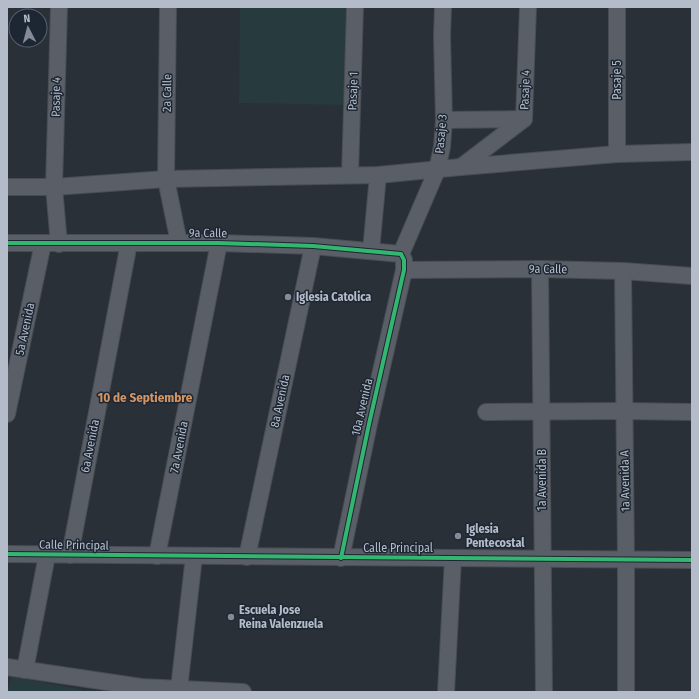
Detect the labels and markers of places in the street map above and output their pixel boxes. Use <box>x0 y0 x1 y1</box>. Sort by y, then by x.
place label: Iglesia Catolica <box>296 290 371 304</box>
marker: Iglesia Catolica <box>283 292 293 302</box>
place label: Iglesia Pentecostal <box>466 522 525 550</box>
marker: Iglesia Pentecostal <box>453 531 463 541</box>
place label: Escuela Jose Reina Valenzuela <box>239 603 323 631</box>
marker: Escuela Jose Reina Valenzuela <box>226 612 236 622</box>

